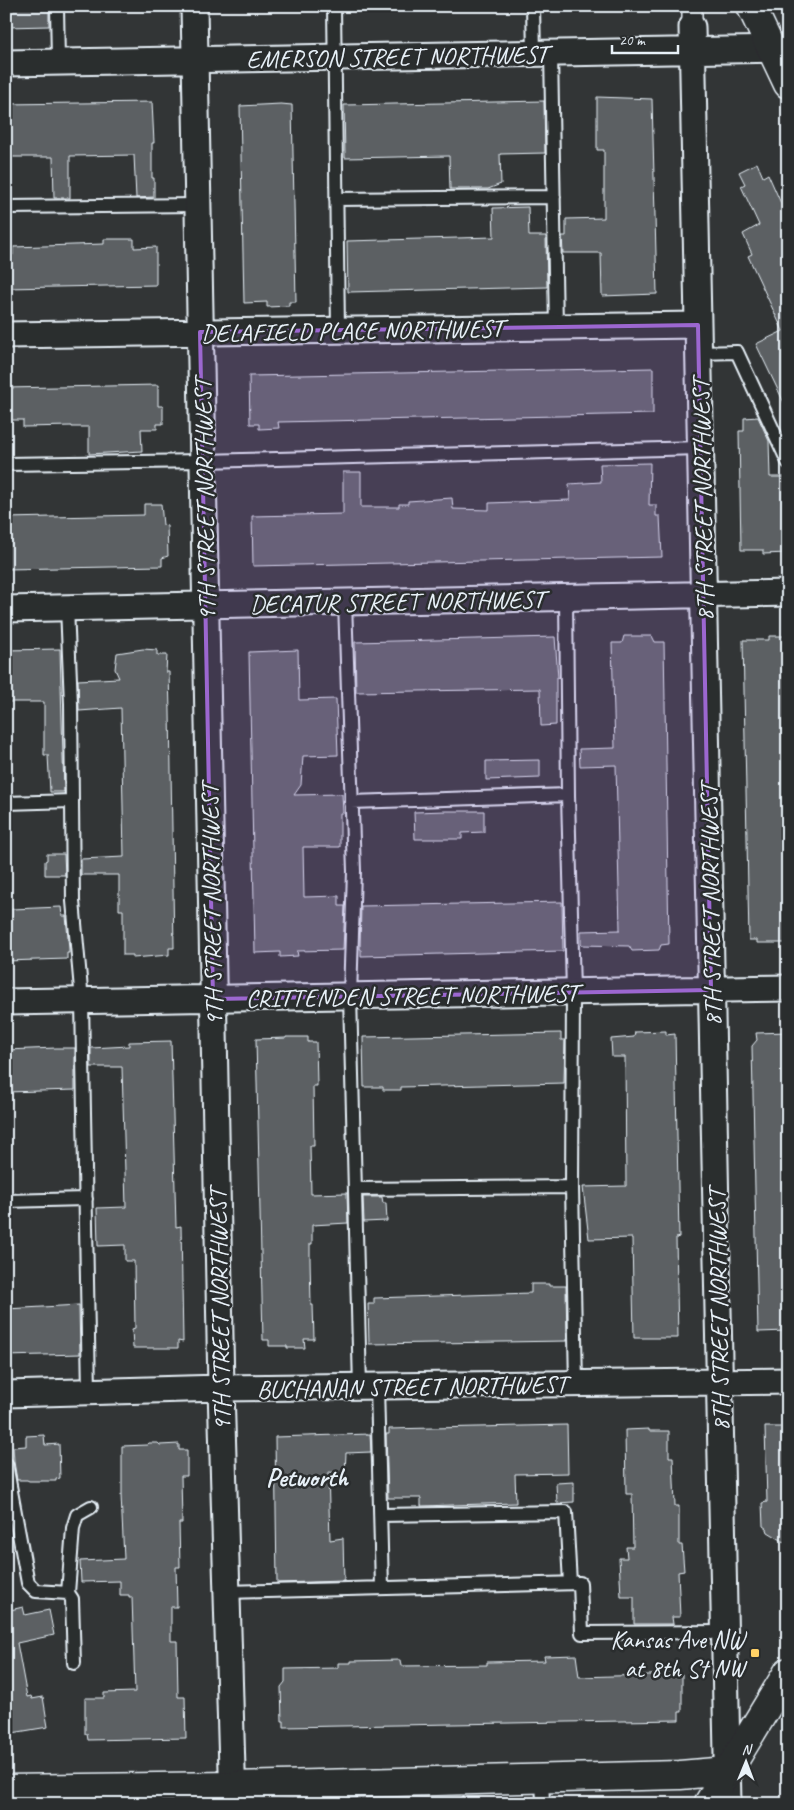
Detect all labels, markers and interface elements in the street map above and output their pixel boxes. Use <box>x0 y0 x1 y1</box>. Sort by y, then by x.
scale bar <box>612 22 678 54</box>
text: 20 m <box>619 31 646 50</box>
street label: EMERSON STREET NORTHWEST <box>246 38 554 76</box>
street label: DELAFIELD PLACE NORTHWEST <box>201 312 510 350</box>
street label: 9TH STREET NORTHWEST <box>187 373 223 622</box>
street label: 8TH STREET NORTHWEST <box>685 373 721 622</box>
street label: DECATUR STREET NORTHWEST <box>249 583 551 621</box>
street label: 9TH STREET NORTHWEST <box>194 778 230 1027</box>
street label: 8TH STREET NORTHWEST <box>693 778 729 1027</box>
street label: CRITTENDEN STREET NORTHWEST <box>246 977 585 1015</box>
street label: 9TH STREET NORTHWEST <box>202 1183 238 1432</box>
street label: 8TH STREET NORTHWEST <box>701 1183 737 1432</box>
street label: BUCHANAN STREET NORTHWEST <box>257 1368 573 1406</box>
district label: Petworth <box>266 1461 349 1494</box>
place label: Kansas Ave NW at 8th St NW <box>610 1624 748 1685</box>
marker: Kansas Ave NW at 8th St NW <box>749 1647 761 1659</box>
north arrow <box>722 1738 772 1788</box>
text: N <box>742 1741 753 1758</box>

